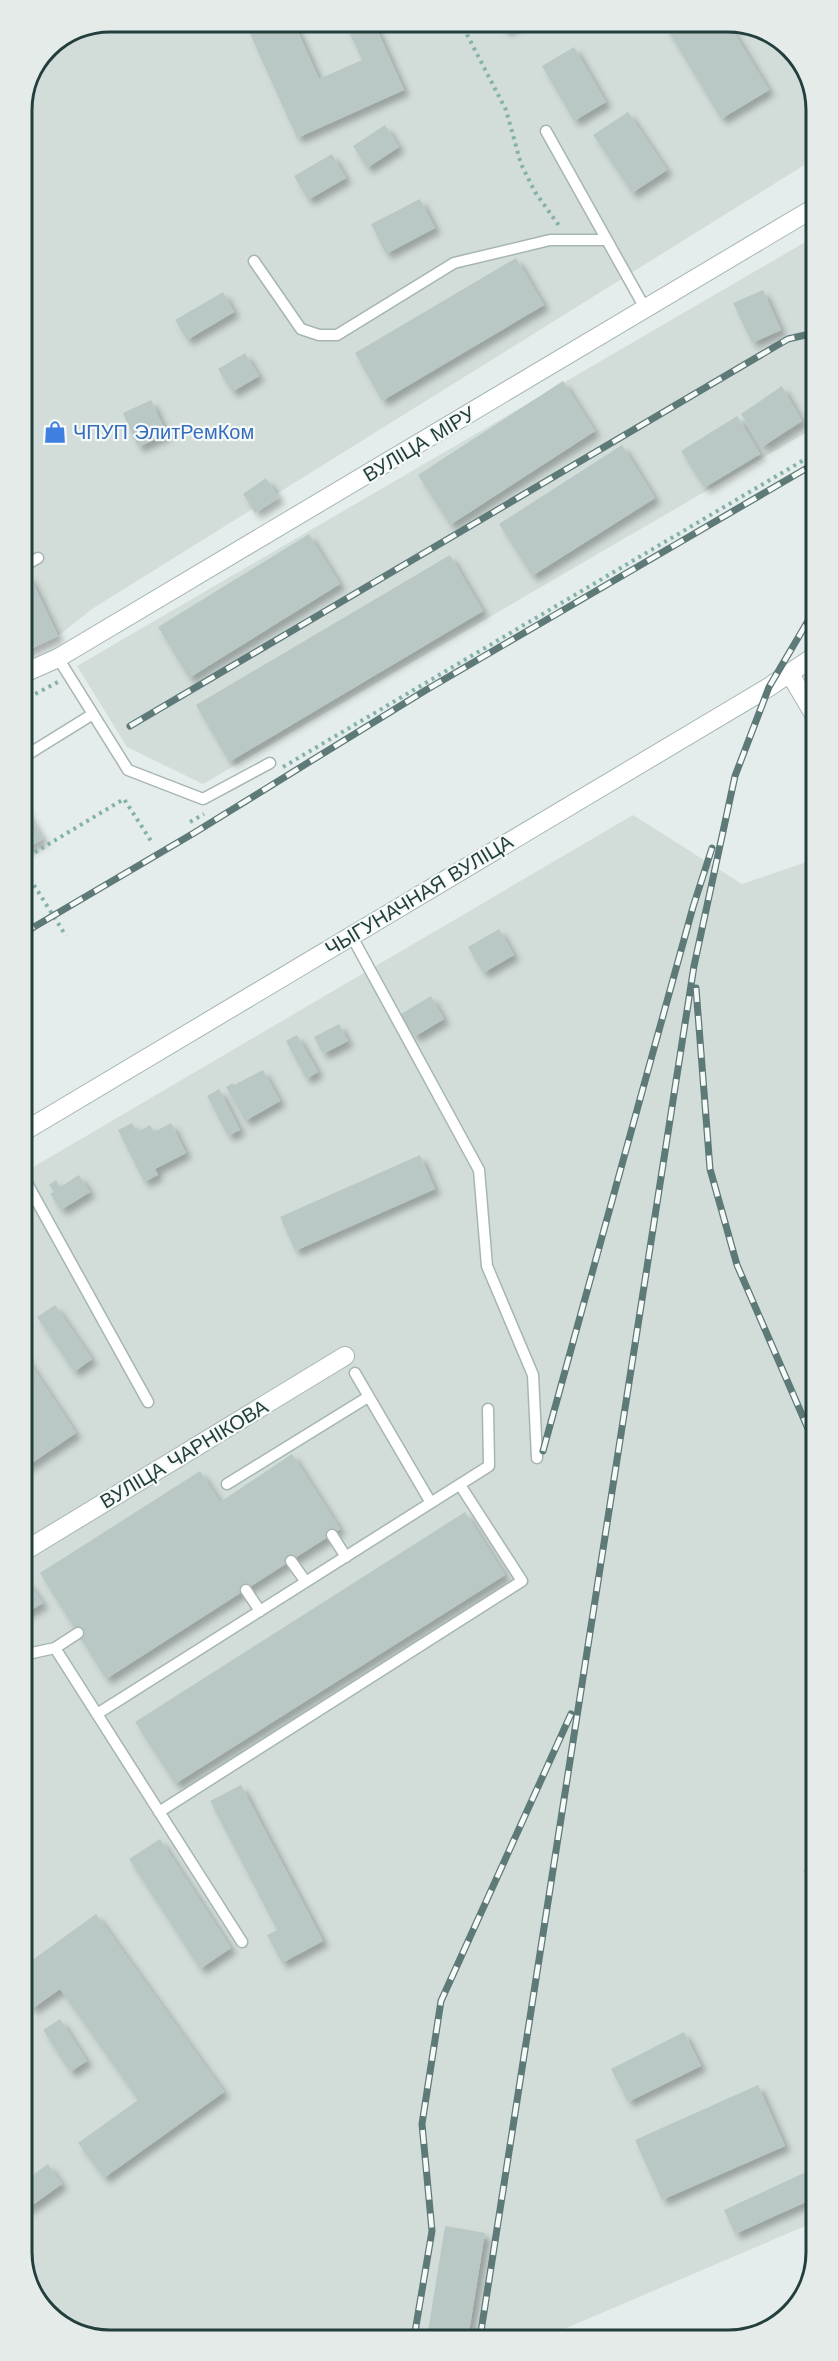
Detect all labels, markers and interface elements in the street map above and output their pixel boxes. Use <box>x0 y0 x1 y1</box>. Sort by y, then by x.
street label: ВУЛІЦА МІРУ <box>359 401 480 487</box>
shop icon: ЧПУП ЭлитРемКом <box>42 419 68 445</box>
place label: ЧПУП ЭлитРемКом <box>73 420 254 444</box>
street label: ЧЫГУНАЧНАЯ ВУЛІЦА <box>321 829 518 961</box>
street label: ВУЛІЦА ЧАРНІКОВА <box>96 1394 273 1514</box>

